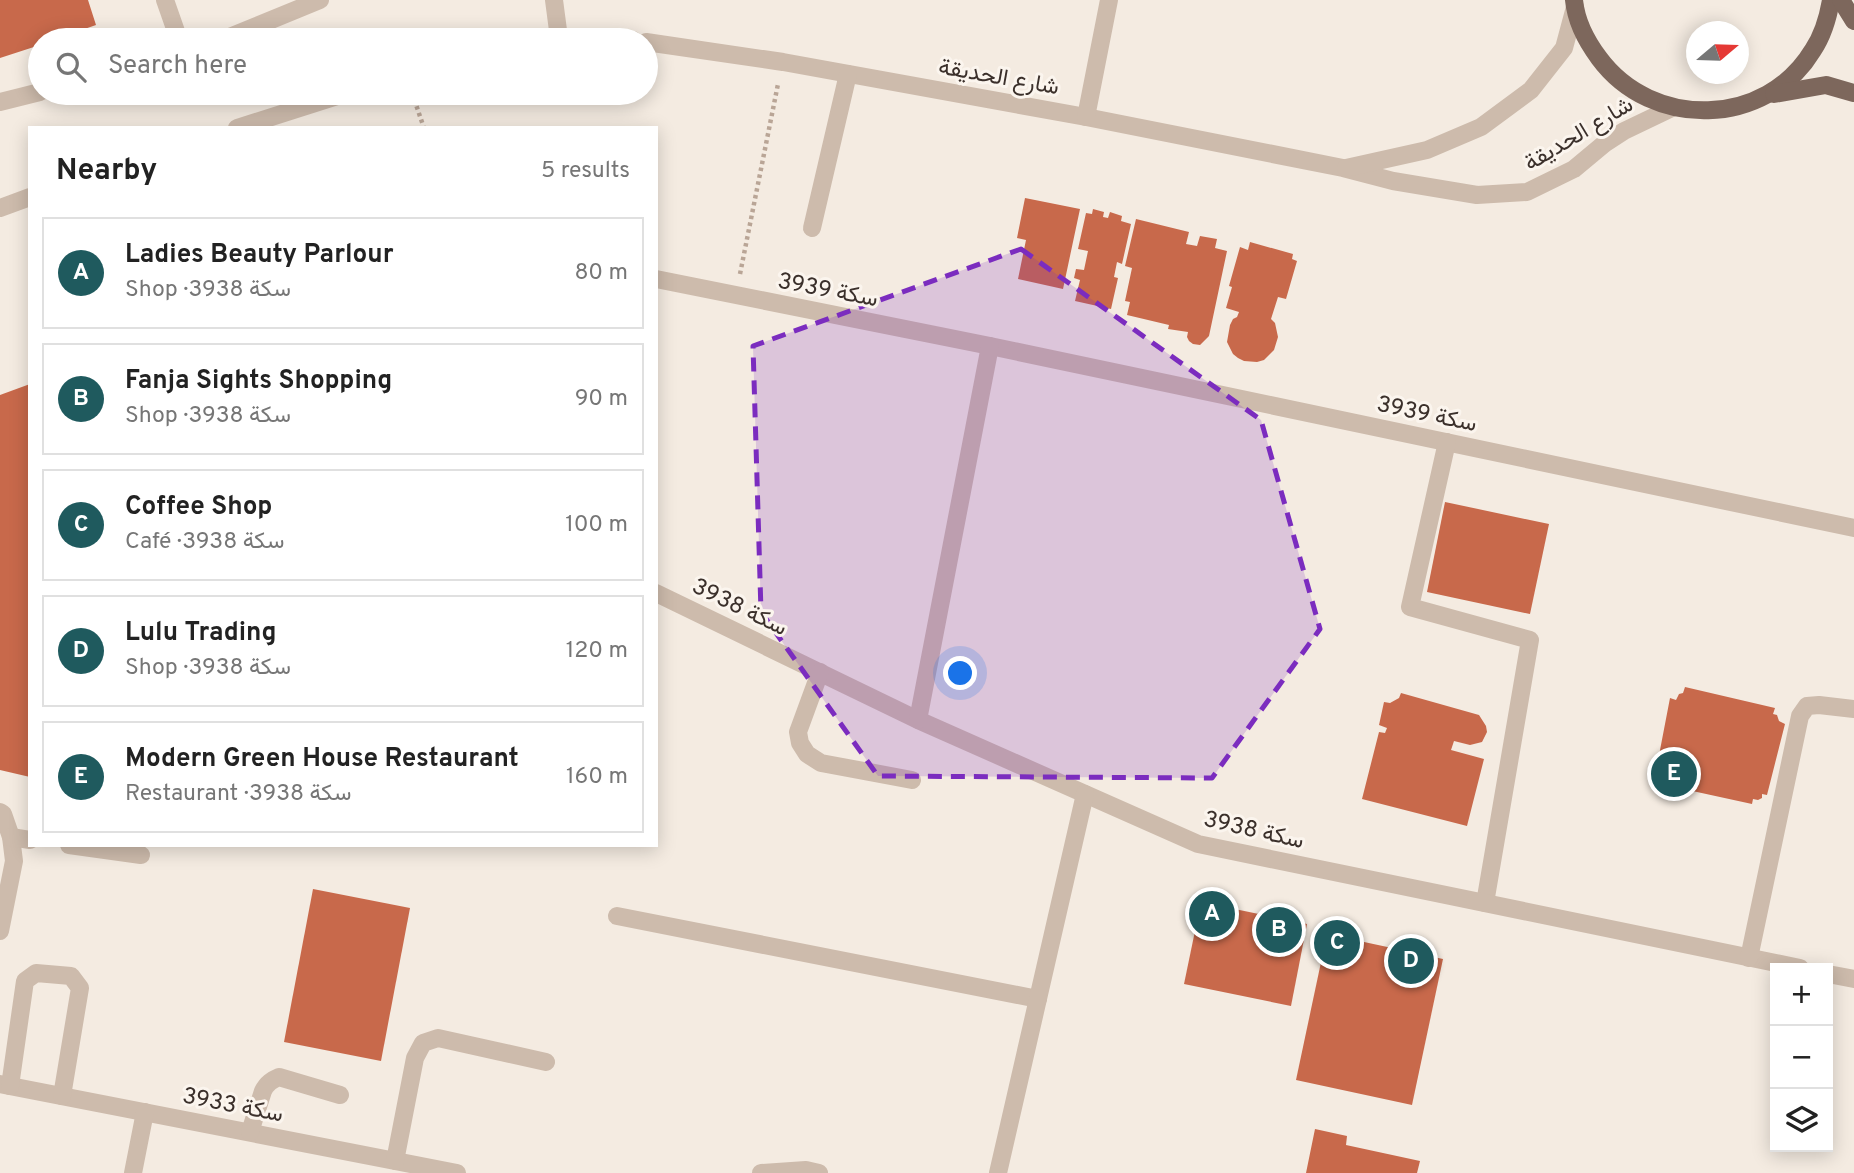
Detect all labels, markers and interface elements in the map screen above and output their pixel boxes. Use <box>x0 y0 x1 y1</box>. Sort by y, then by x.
north arrow <box>1686 21 1749 84</box>
search box <box>28 28 658 105</box>
icon: search <box>52 48 90 86</box>
text: Search here <box>108 50 247 83</box>
street label: شارع الحديقة <box>936 54 1061 103</box>
street label: شارع الحديقة <box>1519 91 1639 179</box>
text: Nearby <box>56 153 157 190</box>
text: 5 results <box>541 157 630 186</box>
text: Ladies Beauty Parlour <box>125 239 393 272</box>
text: A <box>73 259 89 288</box>
text: 80 m <box>575 259 628 288</box>
street label: سكة 3939 <box>775 268 880 315</box>
text: Shop · سكة 3938 <box>125 276 291 305</box>
text: Fanja Sights Shopping <box>125 365 392 398</box>
text: B <box>73 385 89 414</box>
text: 90 m <box>575 385 628 414</box>
street label: سكة 3939 <box>1374 391 1479 440</box>
text: Shop · سكة 3938 <box>125 402 291 431</box>
text: Coffee Shop <box>125 491 272 524</box>
text: C <box>74 511 88 540</box>
text: 100 m <box>565 511 628 540</box>
text: Café · سكة 3938 <box>125 528 284 557</box>
street label: سكة 3938 <box>687 573 791 644</box>
text: Lulu Trading <box>125 617 277 650</box>
text: D <box>73 637 89 666</box>
text: 120 m <box>566 637 628 666</box>
text: Shop · سكة 3938 <box>125 654 291 683</box>
your location <box>943 656 977 690</box>
text: Modern Green House Restaurant <box>125 743 519 776</box>
pin: E <box>1651 748 1697 800</box>
text: E <box>74 763 88 792</box>
text: 160 m <box>566 763 628 792</box>
text: Restaurant · سكة 3938 <box>125 780 351 809</box>
street label: سكة 3938 <box>1200 806 1307 857</box>
pin: A <box>1189 888 1235 940</box>
pin: B <box>1256 904 1302 956</box>
pin: C <box>1314 917 1360 969</box>
pin: D <box>1388 935 1434 987</box>
map controls <box>1770 963 1833 1152</box>
button: + <box>1770 963 1833 1026</box>
button: − <box>1770 1026 1833 1089</box>
street label: سكة 3933 <box>180 1082 285 1130</box>
button: layers <box>1770 1089 1833 1152</box>

